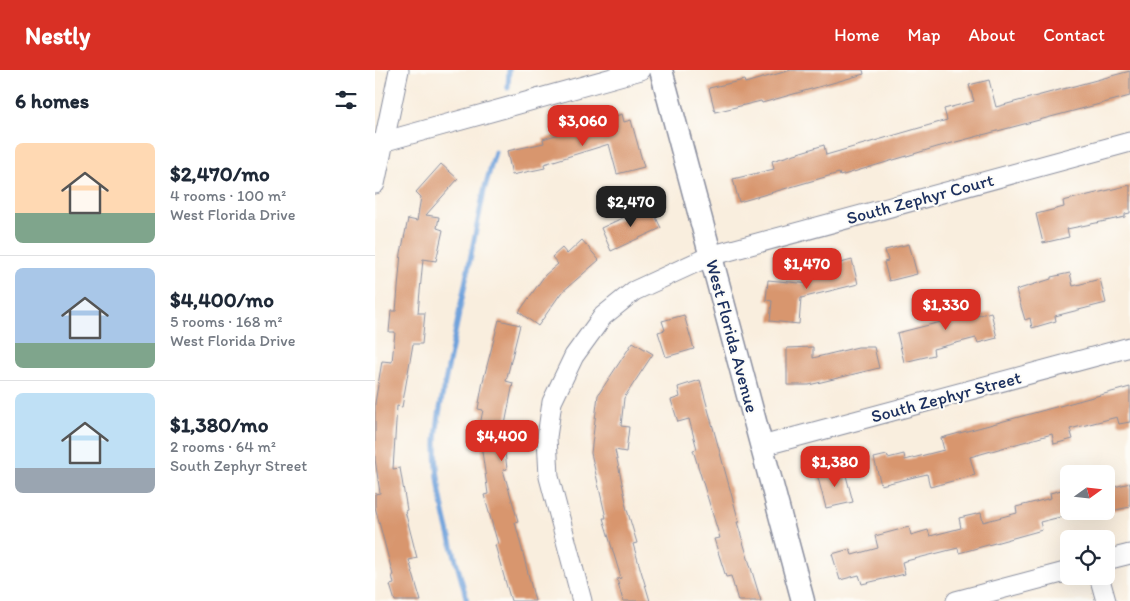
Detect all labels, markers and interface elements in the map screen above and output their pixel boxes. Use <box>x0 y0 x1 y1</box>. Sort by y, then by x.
text: Nestly <box>25 21 90 50</box>
text: Home <box>834 24 880 46</box>
text: Map <box>908 24 941 46</box>
text: About <box>969 24 1015 46</box>
text: Contact <box>1043 24 1105 46</box>
icon: filters <box>332 86 360 114</box>
text: 6 homes <box>15 88 89 113</box>
pin: $3,060 <box>542 104 624 147</box>
text: $3,060 <box>559 111 607 130</box>
text: $2,470/mo <box>170 161 270 186</box>
icon: home <box>55 163 115 223</box>
street label: South Zephyr Court <box>844 169 996 229</box>
text: 4 rooms · 100 m² <box>170 186 286 205</box>
pin: $2,470 <box>590 186 672 228</box>
text: $2,470 <box>607 192 655 211</box>
text: West Florida Drive <box>170 205 296 224</box>
pin: $1,470 <box>766 248 848 290</box>
text: $1,470 <box>784 254 830 273</box>
street label: West Florida Avenue <box>701 257 763 415</box>
text: $4,400/mo <box>170 287 274 312</box>
icon: home <box>55 288 115 348</box>
pin: $1,330 <box>905 288 987 331</box>
text: $1,330 <box>923 295 969 314</box>
text: 5 rooms · 168 m² <box>170 312 283 331</box>
text: West Florida Drive <box>170 331 296 350</box>
street label: South Zephyr Street <box>869 366 1024 428</box>
text: $1,380/mo <box>170 412 268 437</box>
icon: home <box>55 413 115 473</box>
pin: $4,400 <box>461 420 543 462</box>
text: $4,400 <box>477 426 527 445</box>
text: 2 rooms · 64 m² <box>170 437 276 456</box>
pin: $1,380 <box>794 446 876 488</box>
text: $1,380 <box>812 452 858 471</box>
text: South Zephyr Street <box>170 456 307 475</box>
north arrow <box>1060 465 1115 520</box>
map controls <box>1060 465 1115 585</box>
button: locate <box>1060 530 1115 585</box>

